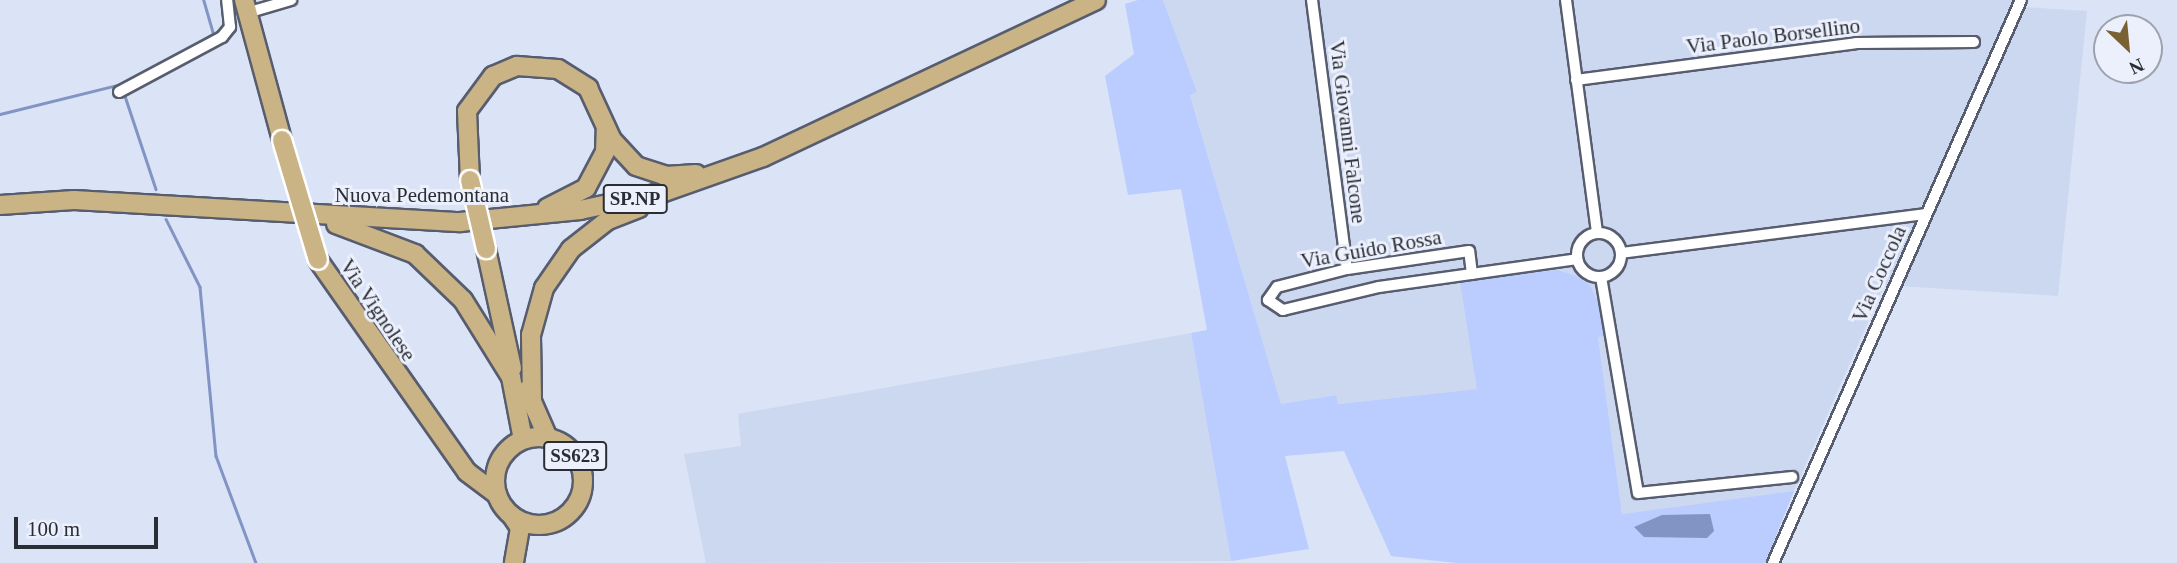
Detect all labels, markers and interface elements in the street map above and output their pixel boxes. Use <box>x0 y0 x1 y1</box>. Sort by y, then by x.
street label: Via Paolo Borsellino <box>1685 13 1861 59</box>
north arrow <box>2093 14 2163 84</box>
street label: Via Giovanni Falcone <box>1324 39 1372 225</box>
text: N <box>2126 54 2147 79</box>
street label: Nuova Pedemontana <box>335 182 509 208</box>
road number: SP.NP <box>602 183 668 214</box>
street label: Via Coccola <box>1847 222 1911 326</box>
street label: Via Guido Rossa <box>1299 224 1443 274</box>
street label: Via Vignolese <box>335 254 421 366</box>
road number: SS623 <box>542 440 608 471</box>
scale bar <box>18 504 161 548</box>
text: 100 m <box>27 517 80 541</box>

